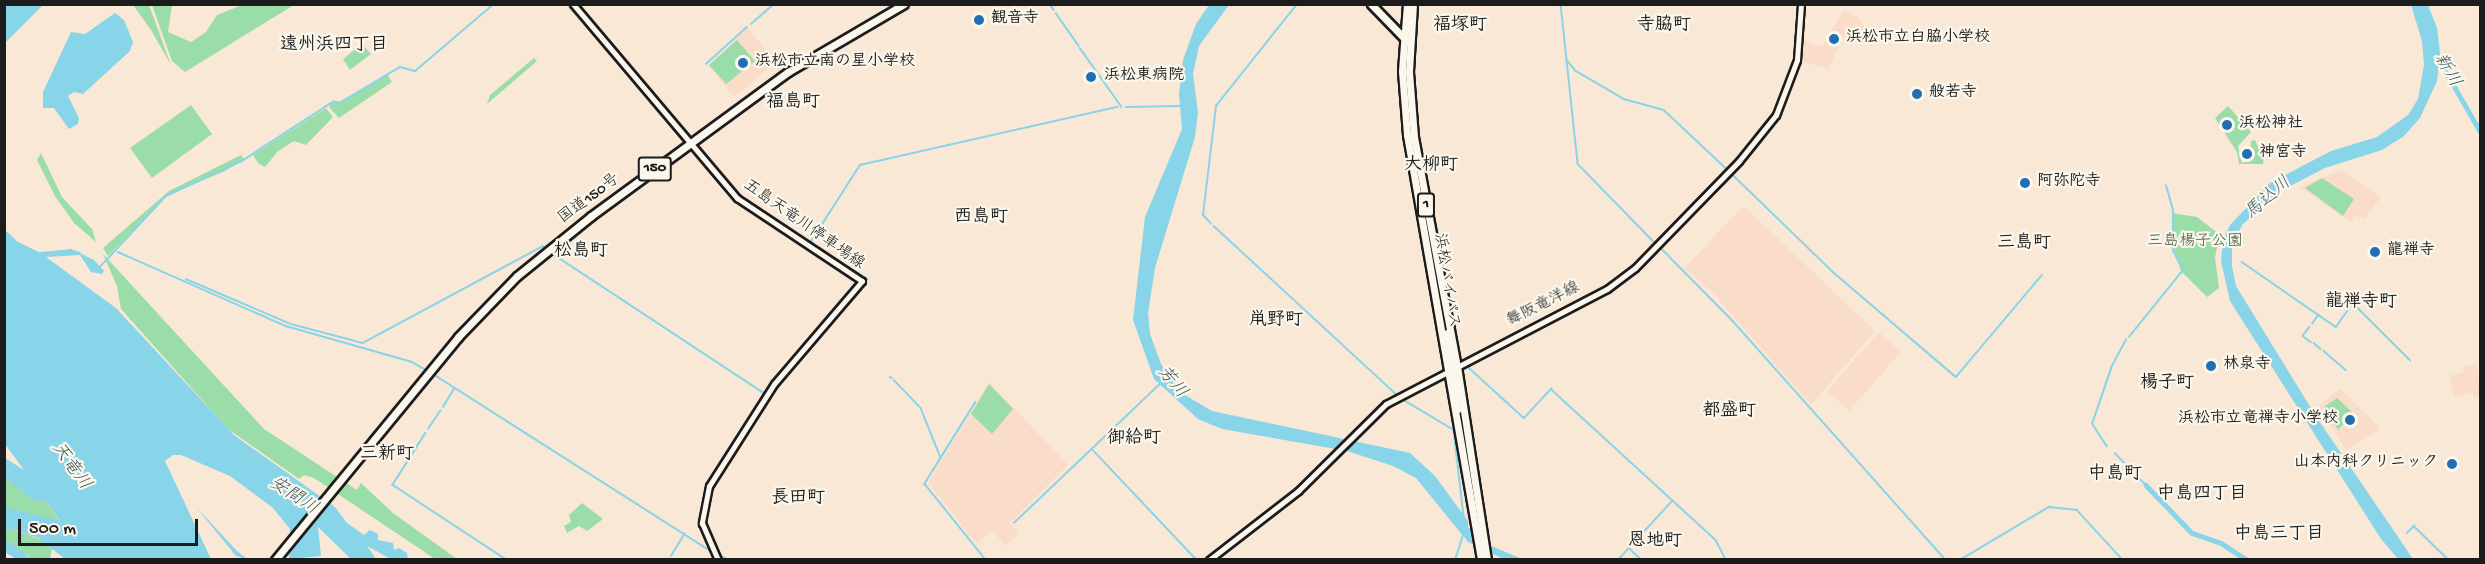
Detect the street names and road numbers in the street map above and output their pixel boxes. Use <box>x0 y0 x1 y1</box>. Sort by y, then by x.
road number: 150 <box>637 157 673 181</box>
street label: 国道150号 <box>555 171 625 229</box>
street label: 五島天竜川停車場線 <box>739 177 867 275</box>
road number: 1 <box>1416 193 1436 217</box>
street label: 浜松バイパス <box>1428 232 1462 330</box>
street label: 舞阪竜洋線 <box>1504 279 1584 333</box>

